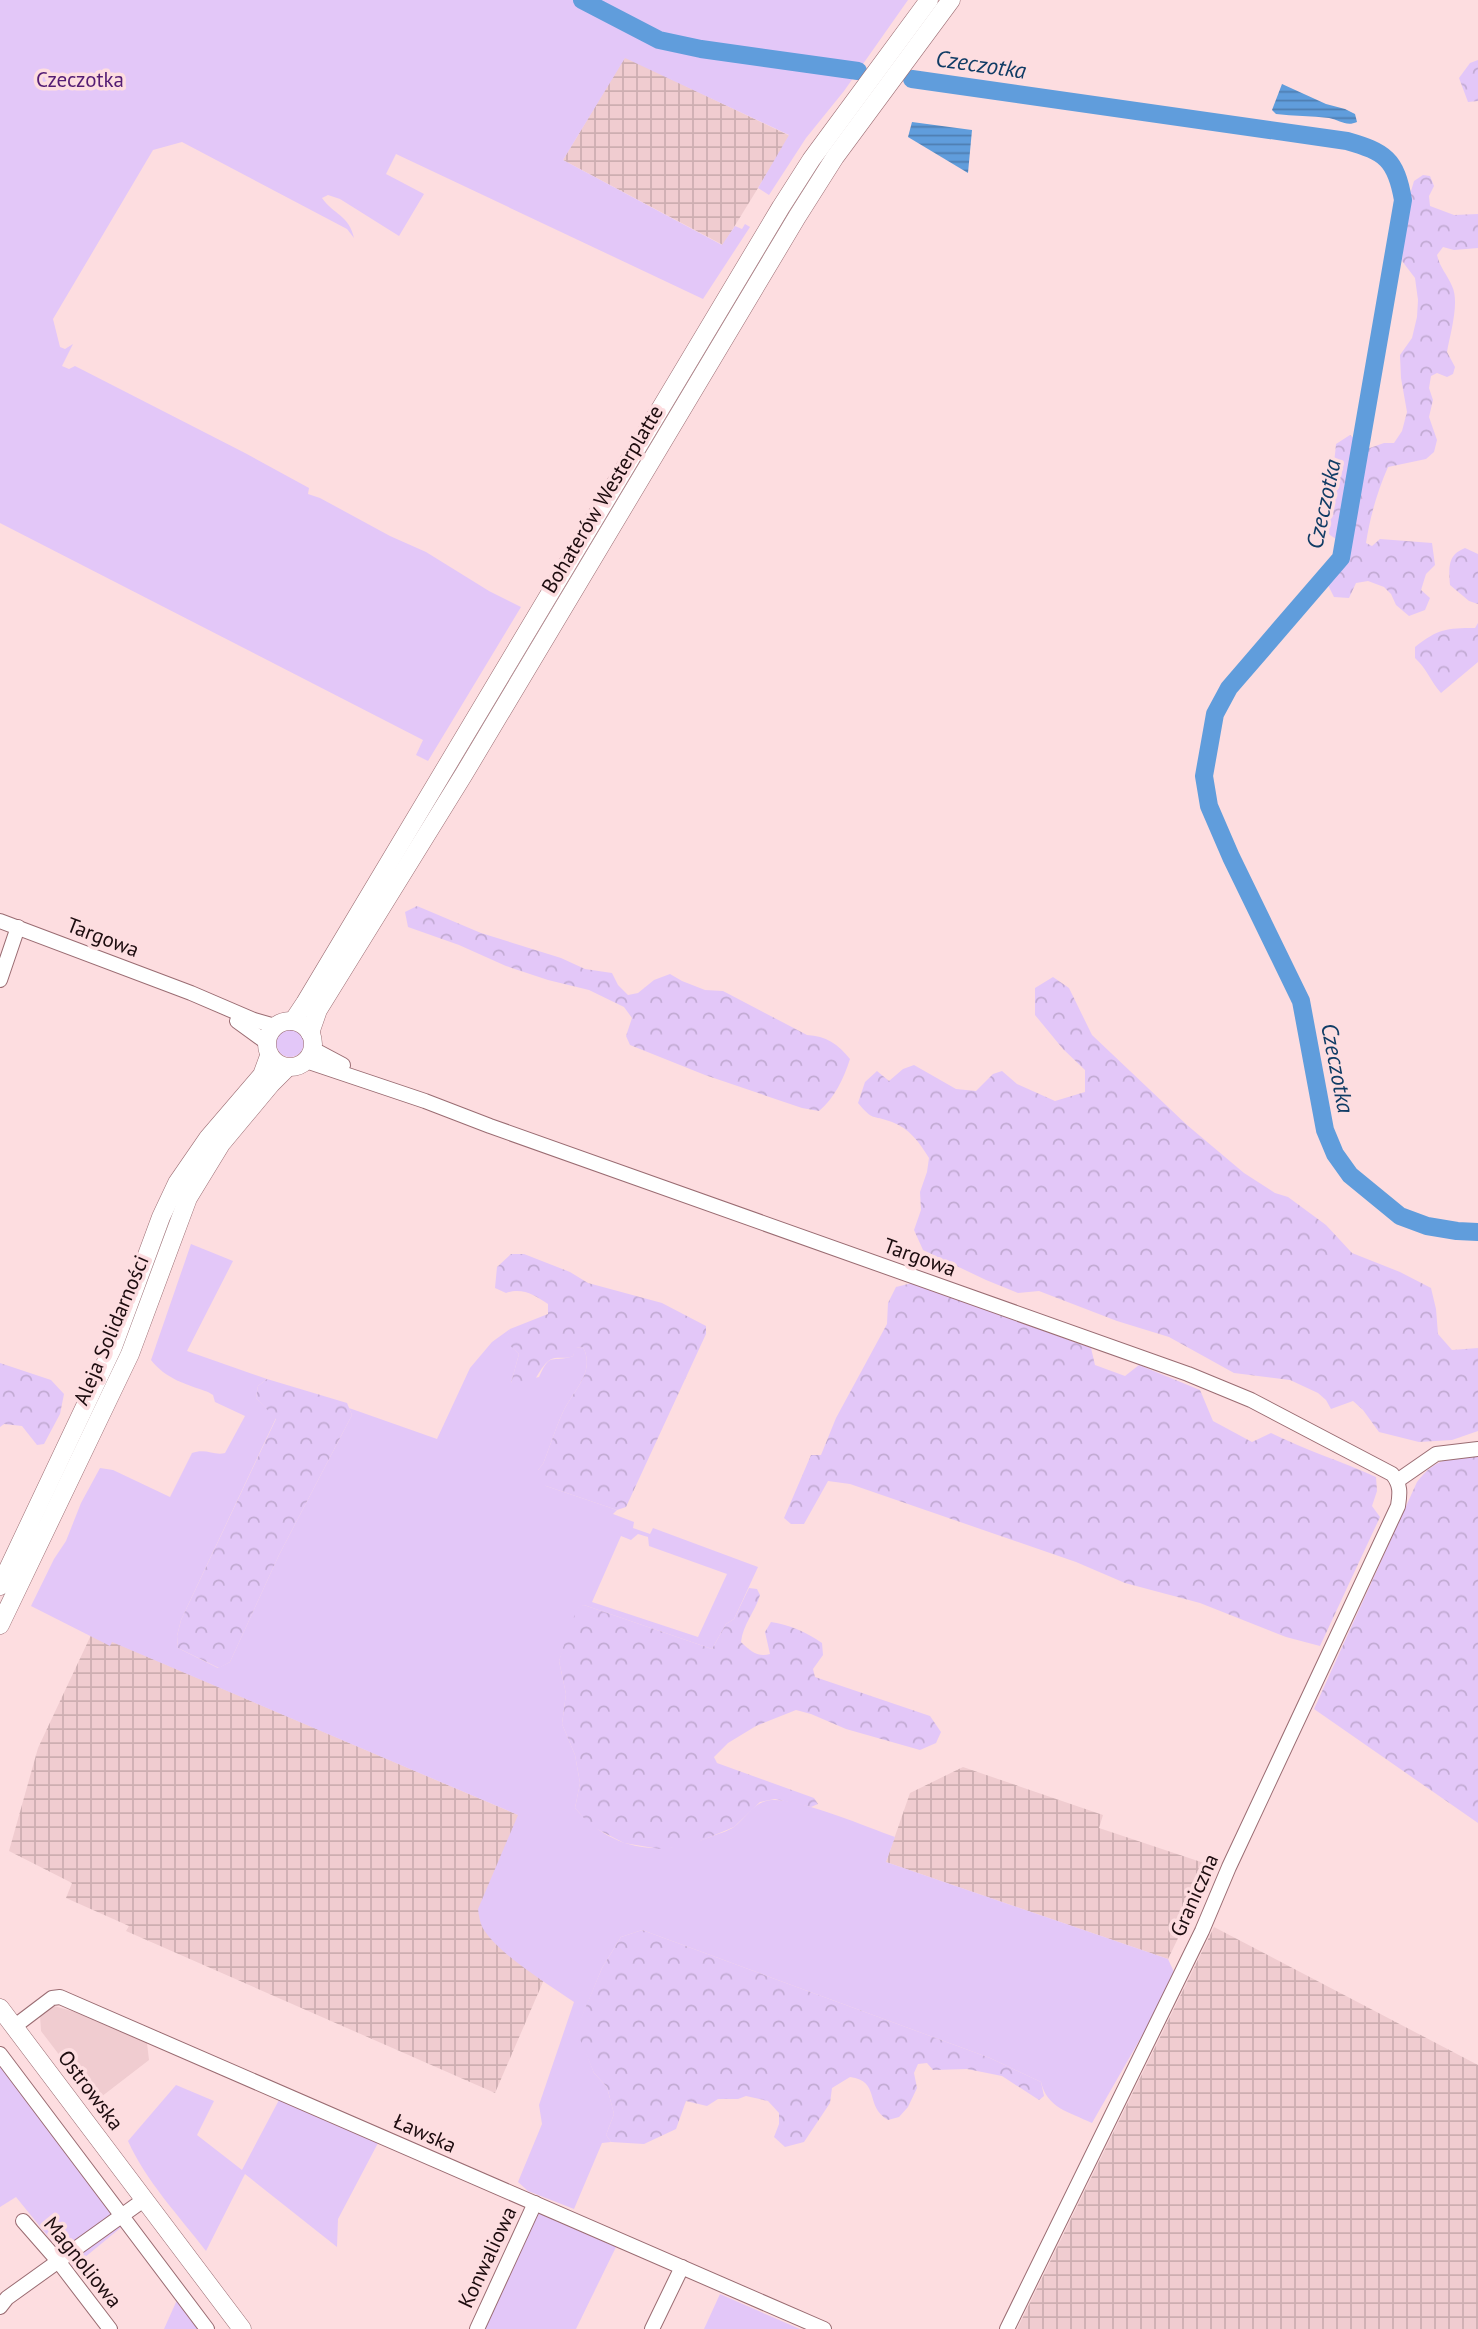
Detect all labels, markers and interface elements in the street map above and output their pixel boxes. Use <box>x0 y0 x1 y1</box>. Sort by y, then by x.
water label: Czeczotka <box>934 43 1028 85</box>
park label: Czeczotka <box>36 66 124 93</box>
street label: Bohaterów Westerplatte <box>535 400 669 598</box>
water label: Czeczotka <box>1299 456 1347 552</box>
street label: Targowa <box>63 911 143 963</box>
water label: Czeczotka <box>1315 1021 1361 1115</box>
street label: Targowa <box>880 1231 960 1283</box>
street label: Aleja Solidarności <box>67 1251 155 1409</box>
street label: Graniczna <box>1164 1849 1224 1941</box>
street label: Ostrowska <box>52 2045 130 2135</box>
street label: Ławska <box>390 2107 460 2159</box>
street label: Konwaliowa <box>452 2202 522 2312</box>
street label: Magnoliowa <box>38 2211 128 2313</box>

